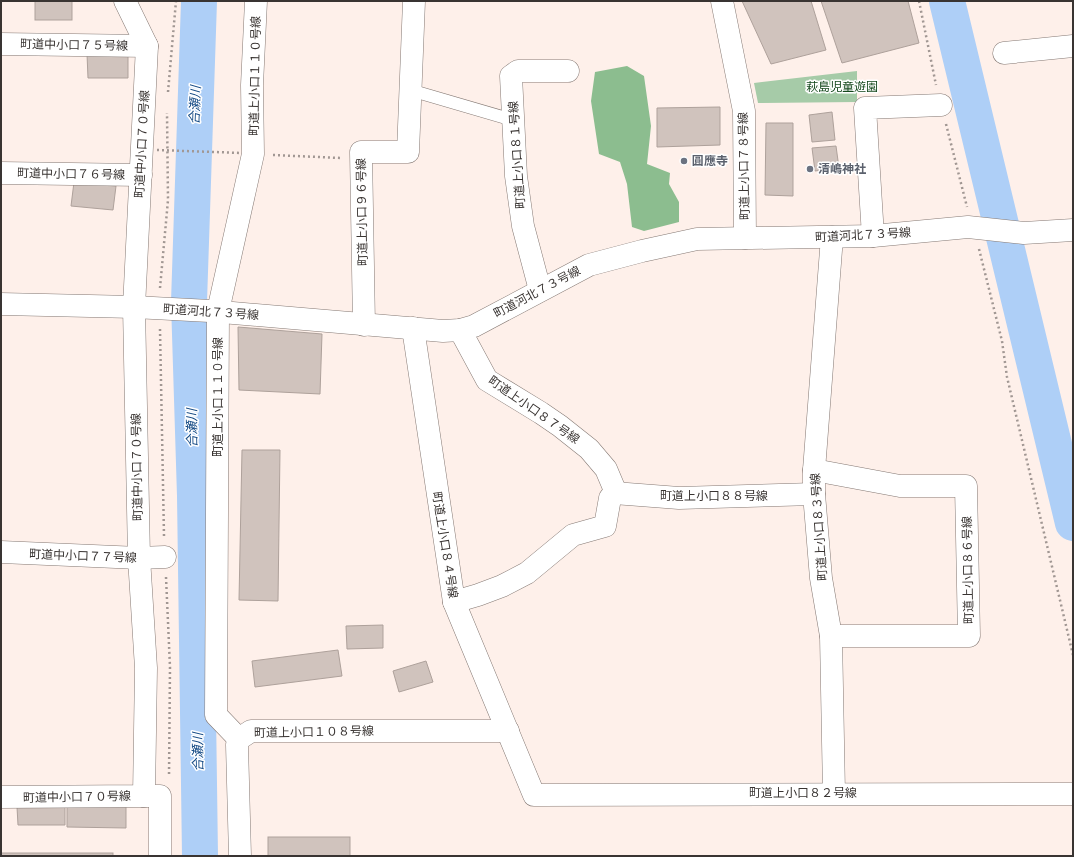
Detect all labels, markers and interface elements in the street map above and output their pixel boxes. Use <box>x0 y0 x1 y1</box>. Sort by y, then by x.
street label: 町道上小口１１０号線 <box>247 16 263 136</box>
street label: 町道中小口７５号線 <box>20 37 128 53</box>
park label: 萩島児童遊園 <box>806 80 878 94</box>
water label: 合瀬川 <box>187 83 203 125</box>
street label: 町道中小口７０号線 <box>132 90 152 198</box>
street label: 町道上小口８１号線 <box>506 101 528 209</box>
street label: 町道上小口７８号線 <box>736 112 752 220</box>
place label: 圓應寺 <box>692 154 728 168</box>
marker: 圓應寺 <box>679 156 689 166</box>
street label: 町道上小口９６号線 <box>354 158 370 266</box>
place label: 清嶋神社 <box>818 162 866 176</box>
marker: 清嶋神社 <box>805 164 815 174</box>
street label: 町道中小口７６号線 <box>17 166 125 182</box>
street label: 町道河北７３号線 <box>815 225 911 245</box>
street label: 町道河北７３号線 <box>491 263 583 321</box>
street label: 町道河北７３号線 <box>163 302 259 322</box>
street label: 町道上小口１１０号線 <box>211 337 225 457</box>
street label: 町道上小口８７号線 <box>486 373 582 447</box>
water label: 合瀬川 <box>184 406 200 448</box>
street label: 町道中小口７０号線 <box>129 413 145 521</box>
street label: 町道上小口８３号線 <box>808 473 830 581</box>
street label: 町道上小口８８号線 <box>660 489 768 503</box>
street label: 町道上小口８４号線 <box>430 491 460 599</box>
street label: 町道上小口８６号線 <box>960 516 976 624</box>
street label: 町道中小口７７号線 <box>29 547 137 565</box>
street label: 町道上小口１０８号線 <box>254 724 374 740</box>
water label: 合瀬川 <box>190 730 206 772</box>
street label: 町道上小口８２号線 <box>749 786 857 800</box>
street label: 町道中小口７０号線 <box>23 789 131 805</box>

